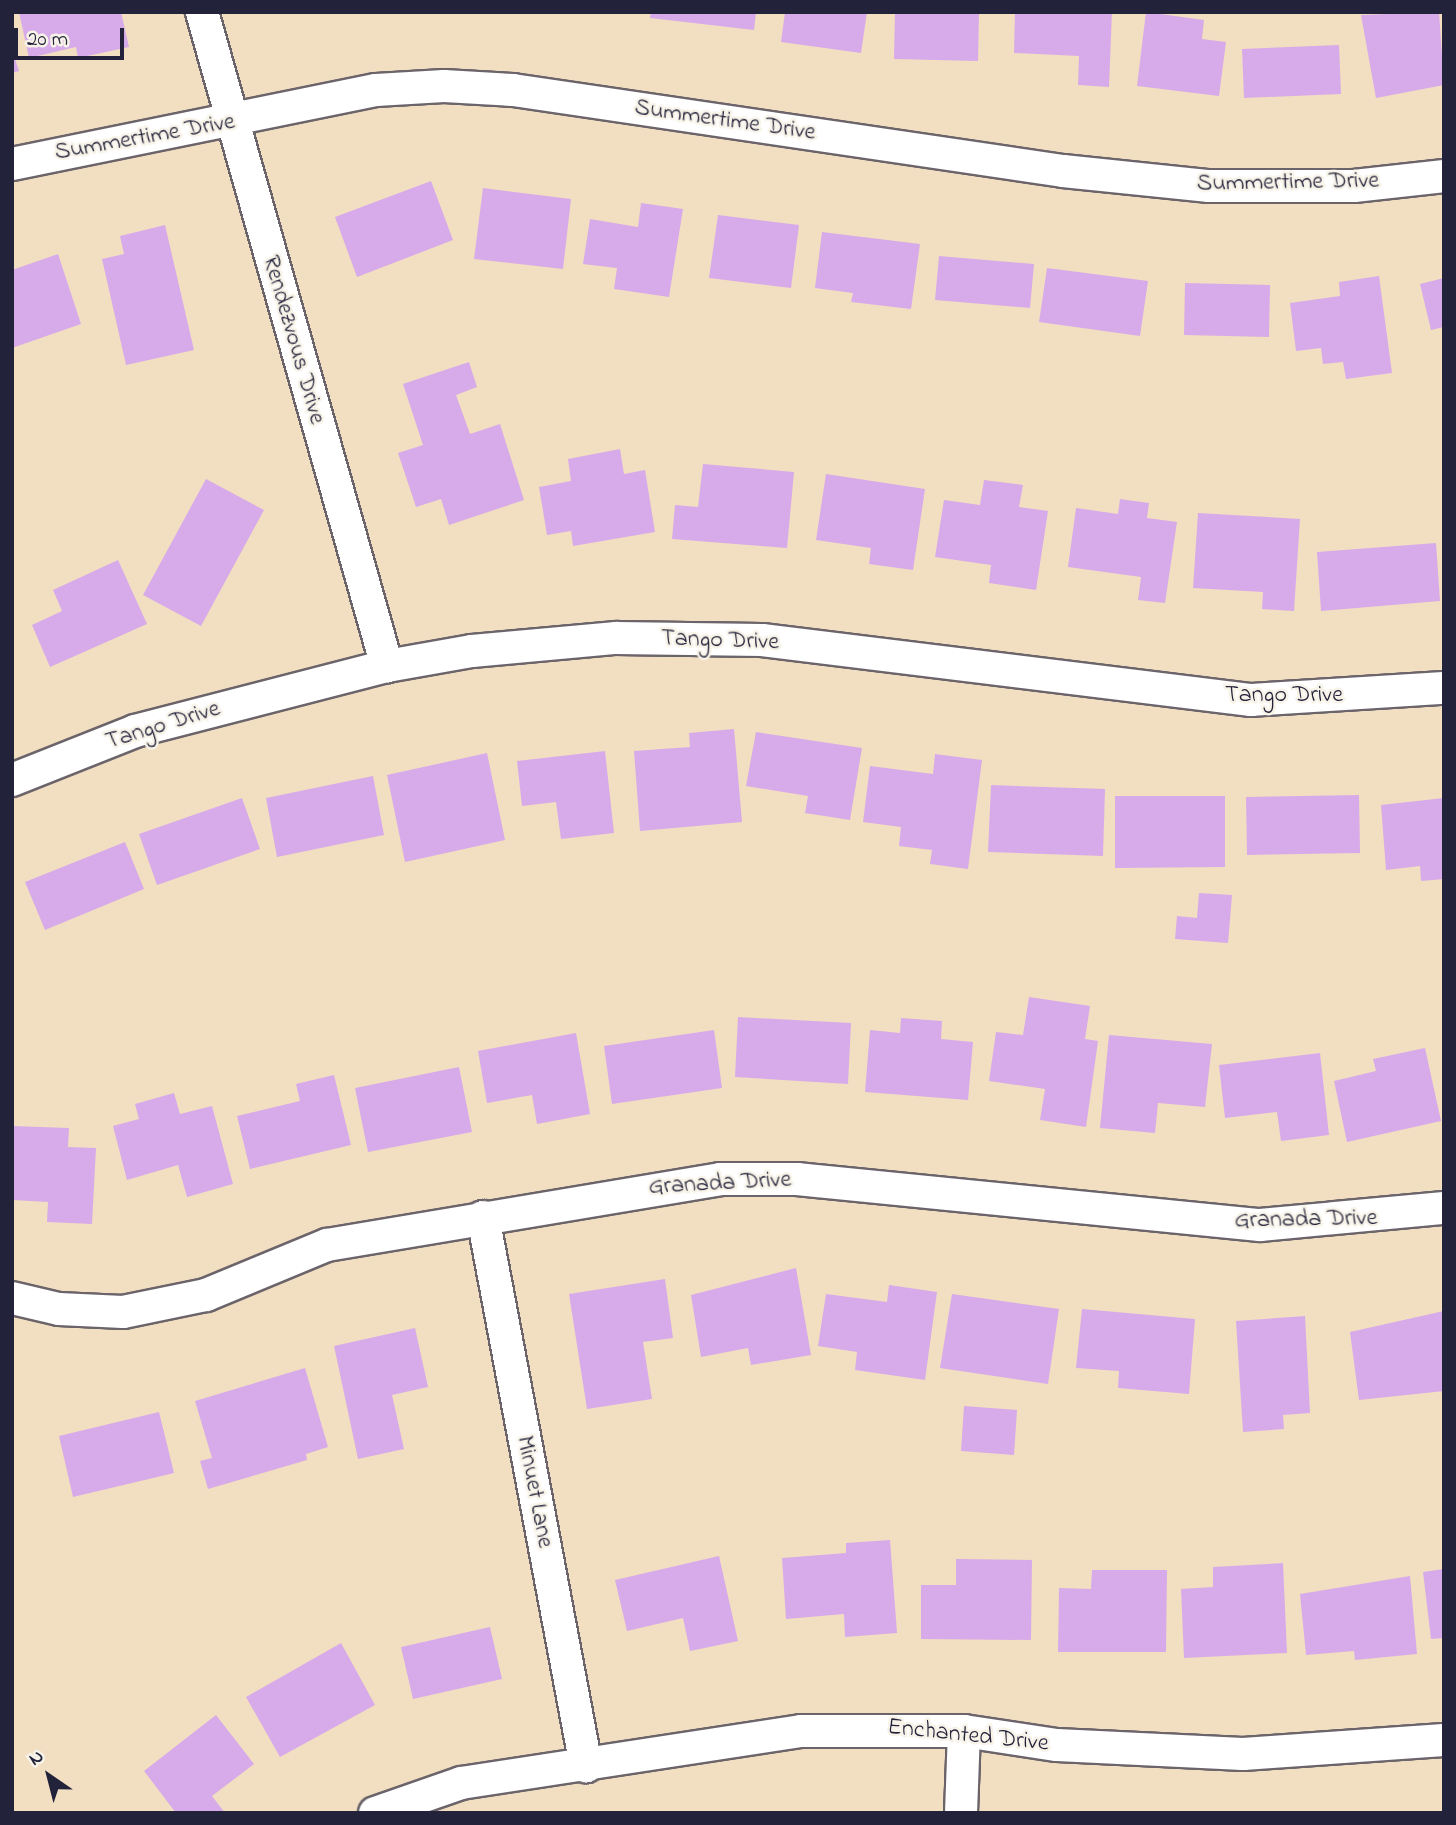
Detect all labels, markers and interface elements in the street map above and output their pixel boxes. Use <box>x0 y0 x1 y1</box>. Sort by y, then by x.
scale bar <box>18 14 128 58</box>
text: 20 m <box>27 25 68 55</box>
street label: Summertime Drive <box>633 94 817 148</box>
street label: Summertime Drive <box>53 108 237 168</box>
street label: Summertime Drive <box>1197 167 1379 199</box>
street label: Rendezvous Drive <box>255 252 331 428</box>
street label: Tango Drive <box>661 625 779 657</box>
street label: Tango Drive <box>1225 682 1343 710</box>
street label: Tango Drive <box>102 695 224 757</box>
street label: Granada Drive <box>648 1166 792 1202</box>
street label: Granada Drive <box>1234 1204 1378 1236</box>
street label: Minuet Lane <box>509 1433 559 1551</box>
street label: Enchanted Drive <box>886 1713 1050 1759</box>
north arrow <box>14 1741 84 1811</box>
text: N <box>24 1744 50 1773</box>

